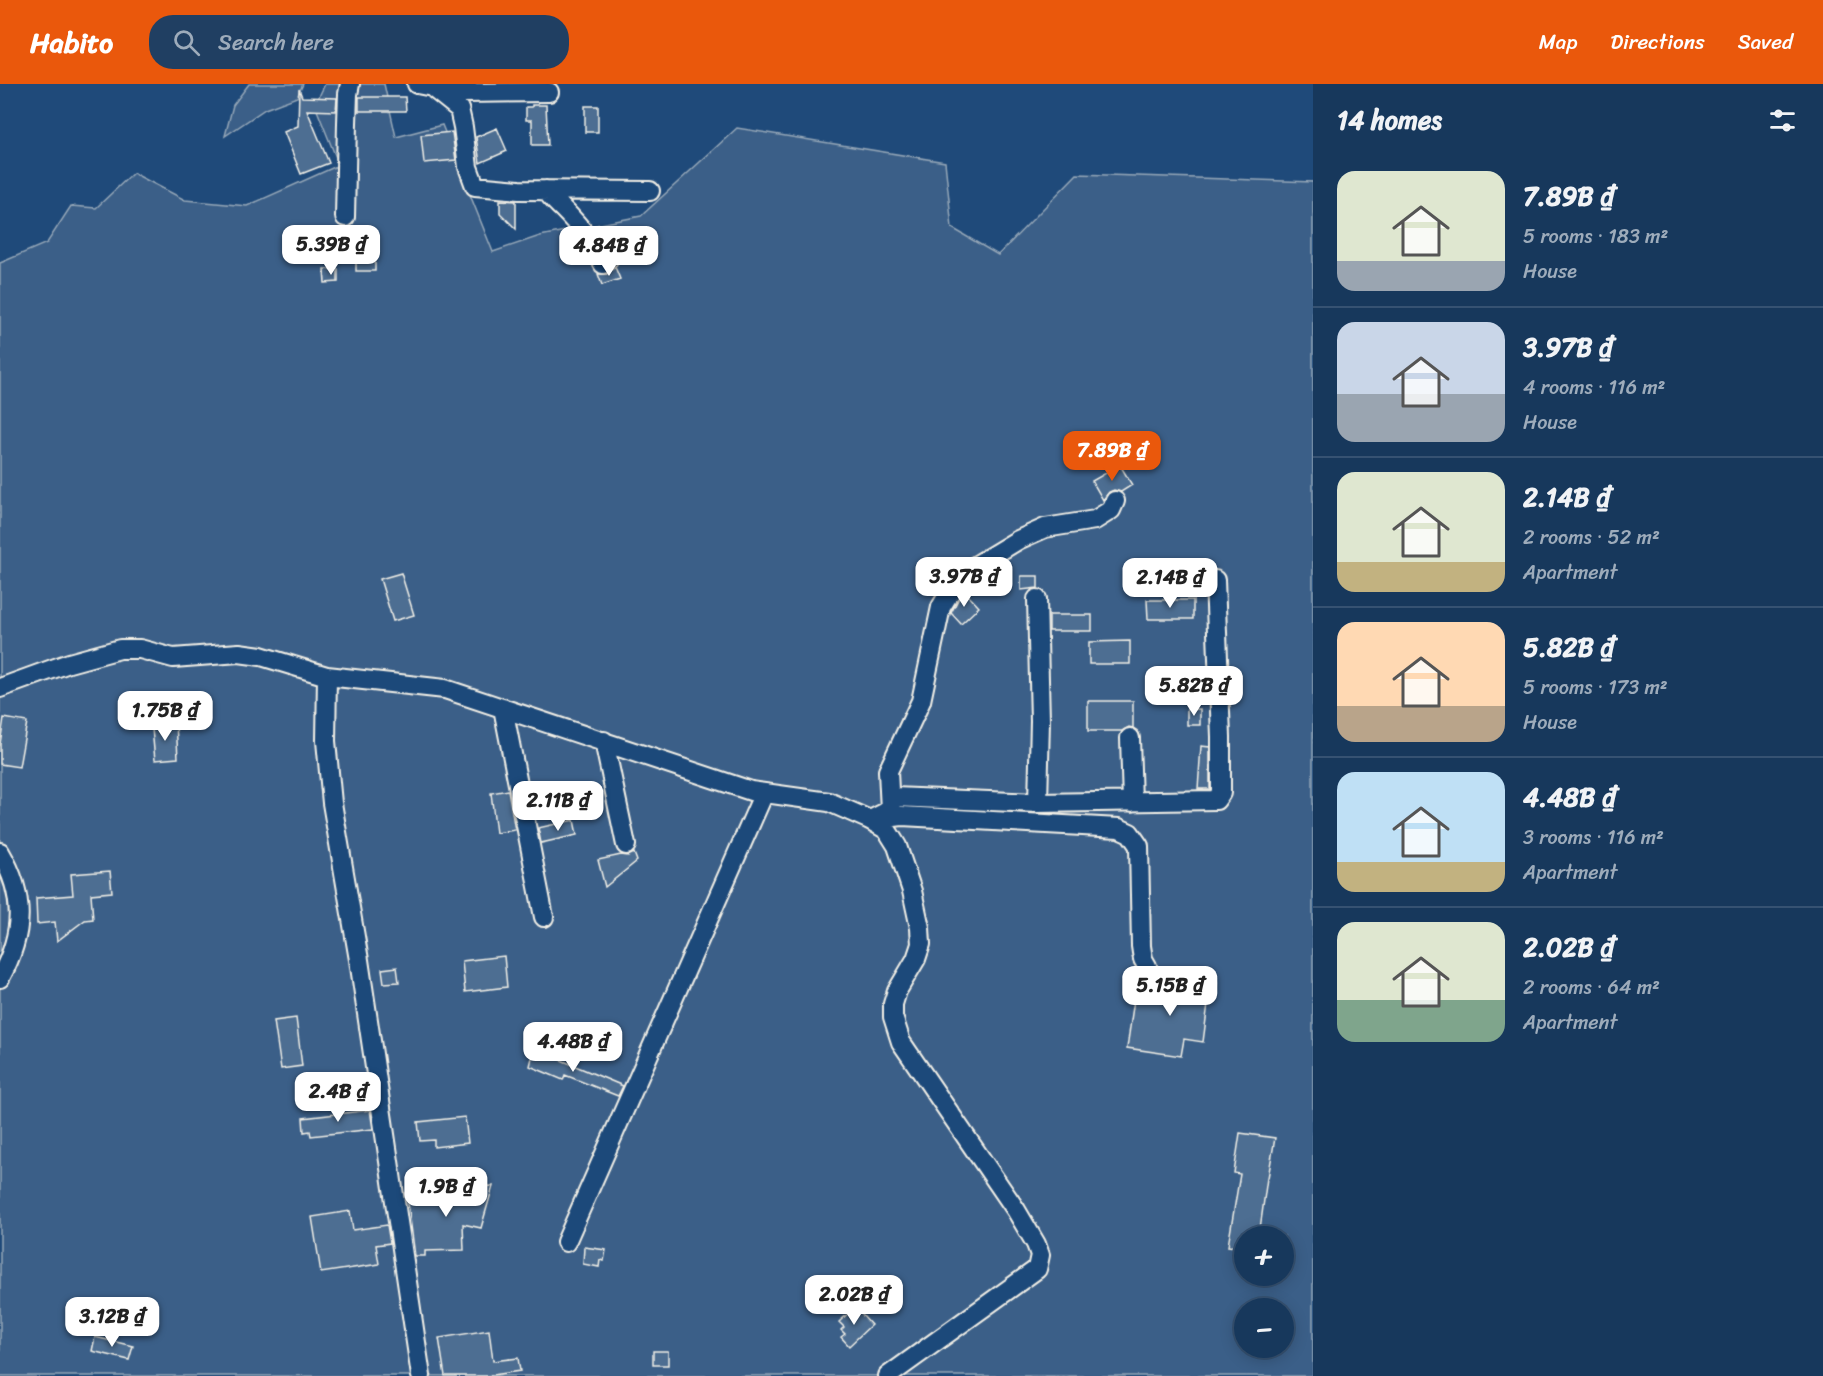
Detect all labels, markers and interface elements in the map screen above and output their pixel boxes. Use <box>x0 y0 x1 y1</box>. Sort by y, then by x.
search box <box>149 15 569 69</box>
text: Habito <box>30 18 113 67</box>
text: Search here <box>218 23 334 62</box>
text: Map <box>1539 23 1577 61</box>
text: Directions <box>1610 23 1705 61</box>
text: Saved <box>1738 23 1793 61</box>
icon: search <box>170 26 203 59</box>
text: 14 homes <box>1337 97 1442 143</box>
icon: filters <box>1766 104 1799 137</box>
text: 7.89B ₫ <box>1523 173 1614 219</box>
icon: home <box>1385 195 1457 267</box>
text: 5 rooms · 183 m² <box>1523 219 1668 254</box>
pin: 5.39B ₫ <box>276 225 386 276</box>
pin: 4.84B ₫ <box>554 226 664 277</box>
text: 5.39B ₫ <box>296 227 366 262</box>
text: 4.84B ₫ <box>573 228 645 263</box>
text: House <box>1523 254 1577 289</box>
text: 3.97B ₫ <box>1523 324 1613 370</box>
icon: home <box>1385 346 1457 418</box>
text: 4 rooms · 116 m² <box>1523 370 1665 405</box>
text: House <box>1523 405 1577 440</box>
pin: 7.89B ₫ <box>1057 431 1167 482</box>
text: 7.89B ₫ <box>1077 433 1147 468</box>
text: 2.14B ₫ <box>1523 474 1610 520</box>
icon: home <box>1385 496 1457 568</box>
text: 2 rooms · 52 m² <box>1523 520 1660 555</box>
text: Apartment <box>1523 555 1617 590</box>
pin: 3.97B ₫ <box>909 557 1019 608</box>
pin: 2.14B ₫ <box>1115 558 1225 609</box>
text: 3.97B ₫ <box>929 559 999 594</box>
text: 2.14B ₫ <box>1136 560 1204 595</box>
text: 5.82B ₫ <box>1523 624 1614 670</box>
icon: home <box>1385 646 1457 718</box>
pin: 5.82B ₫ <box>1139 666 1249 717</box>
text: 5.82B ₫ <box>1159 668 1229 703</box>
text: 5 rooms · 173 m² <box>1523 670 1668 705</box>
pin: 1.75B ₫ <box>110 691 220 742</box>
text: 1.75B ₫ <box>132 693 198 728</box>
text: House <box>1523 705 1577 740</box>
text: 4.48B ₫ <box>1523 774 1616 820</box>
pin: 2.11B ₫ <box>503 781 613 832</box>
text: 2.11B ₫ <box>526 783 590 818</box>
icon: home <box>1385 796 1457 868</box>
text: 3 rooms · 116 m² <box>1523 820 1664 855</box>
text: Apartment <box>1523 855 1617 890</box>
text: 2.02B ₫ <box>1523 924 1614 970</box>
icon: home <box>1385 946 1457 1018</box>
pin: 5.15B ₫ <box>1115 966 1225 1017</box>
text: 5.15B ₫ <box>1136 968 1204 1003</box>
text: 2 rooms · 64 m² <box>1523 970 1660 1005</box>
text: Apartment <box>1523 1005 1617 1040</box>
pin: 4.48B ₫ <box>518 1022 628 1073</box>
text: 4.48B ₫ <box>537 1024 609 1059</box>
pin: 2.4B ₫ <box>289 1072 387 1123</box>
text: 2.4B ₫ <box>309 1074 367 1109</box>
pin: 1.9B ₫ <box>397 1167 495 1218</box>
text: 1.9B ₫ <box>418 1169 474 1204</box>
map controls <box>1234 1226 1294 1358</box>
button: + <box>1234 1226 1294 1286</box>
pin: 2.02B ₫ <box>799 1275 909 1326</box>
text: 2.02B ₫ <box>819 1277 889 1312</box>
pin: 3.12B ₫ <box>57 1297 167 1348</box>
button: − <box>1234 1298 1294 1358</box>
text: 3.12B ₫ <box>79 1299 145 1334</box>

